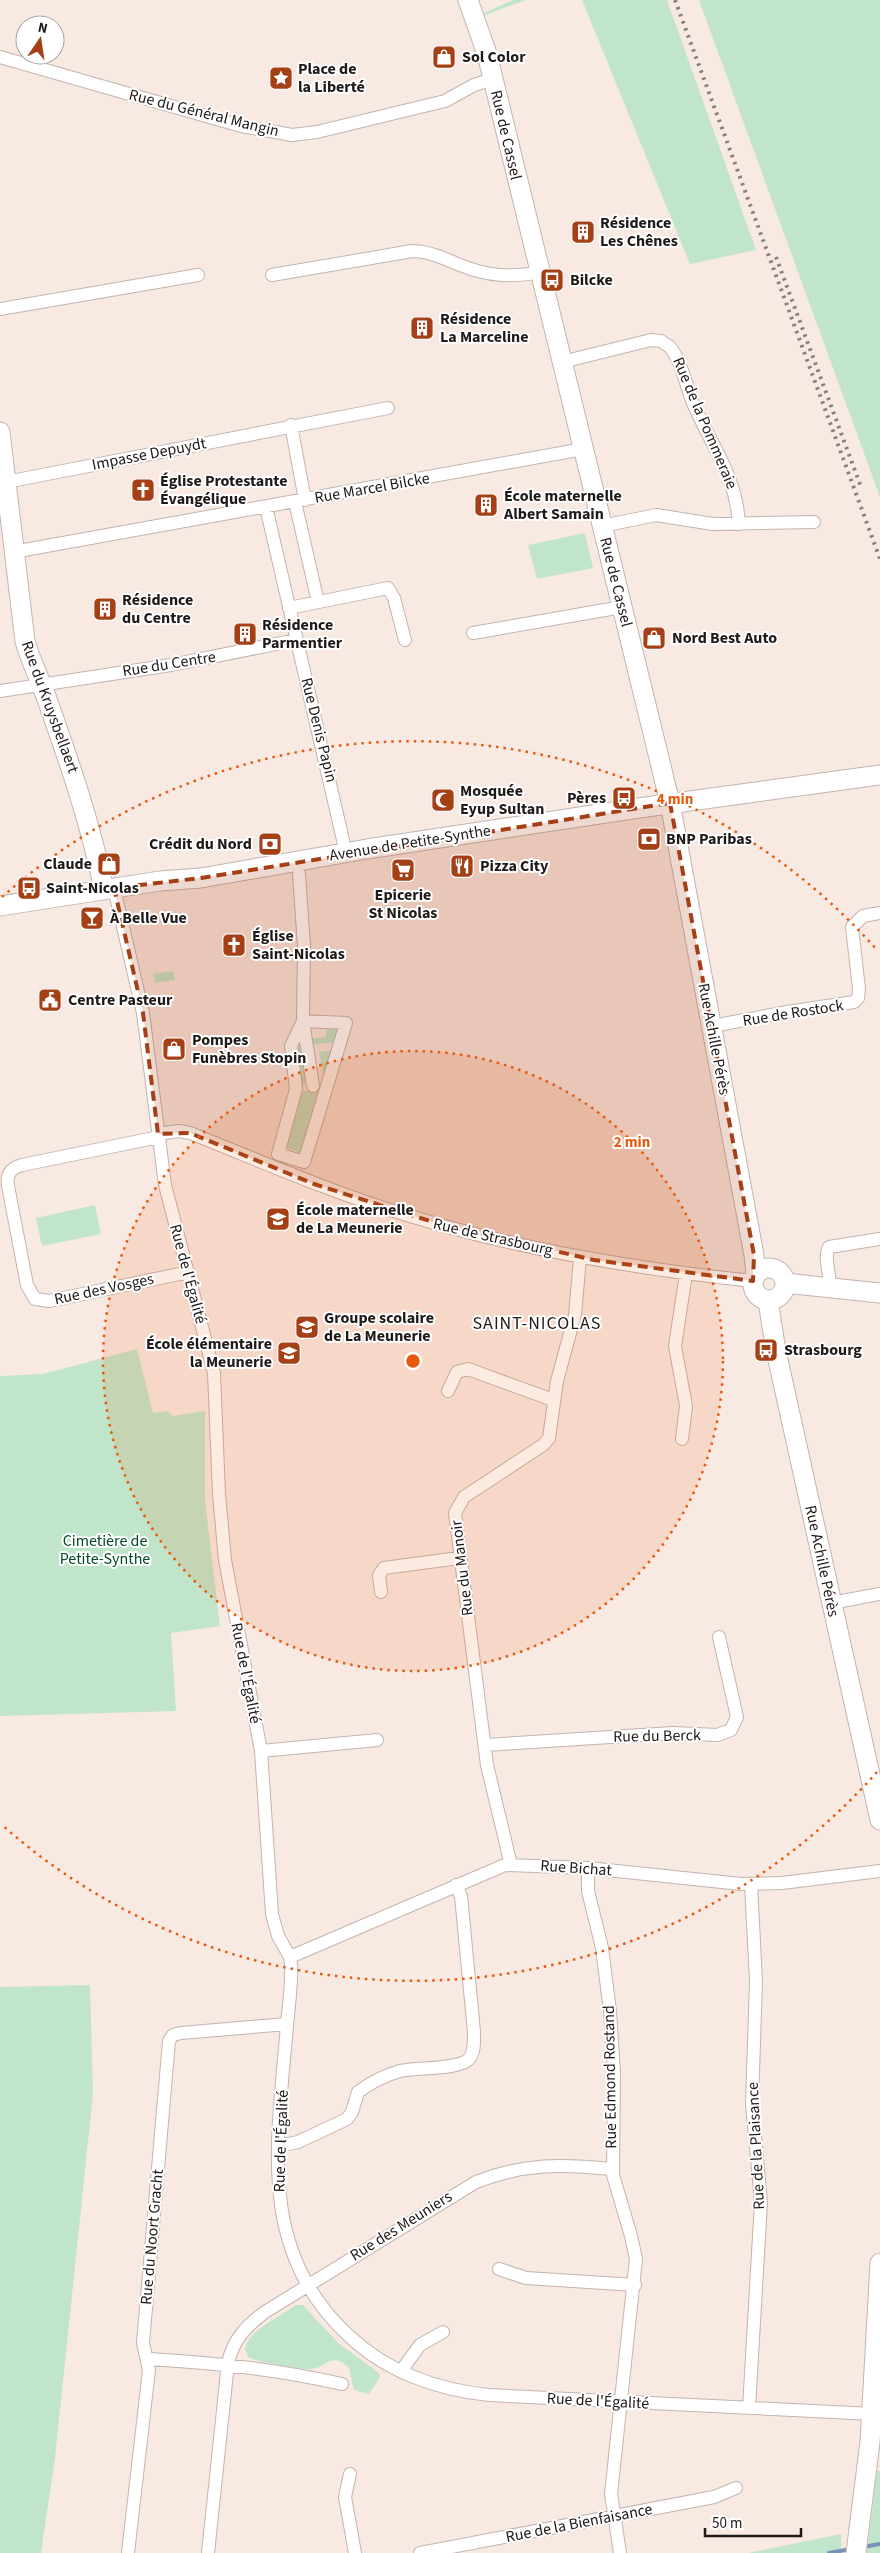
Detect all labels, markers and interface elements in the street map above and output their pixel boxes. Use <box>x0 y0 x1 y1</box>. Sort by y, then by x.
north arrow <box>15 15 65 65</box>
text: N <box>36 18 49 39</box>
shop icon: Sol Color <box>431 44 457 70</box>
place label: Sol Color <box>462 46 526 68</box>
place label: Place de la Liberté <box>298 58 365 98</box>
place icon: Place de la Liberté <box>268 65 294 91</box>
street label: Rue du Général Mangin <box>127 84 281 142</box>
street label: Rue de Cassel <box>485 88 527 182</box>
place label: Résidence Les Chênes <box>600 212 678 252</box>
building icon: Résidence Les Chênes <box>570 219 596 245</box>
bus stop icon: Bilcke <box>539 267 565 293</box>
place label: Bilcke <box>570 269 613 291</box>
place label: Résidence La Marceline <box>440 308 529 348</box>
building icon: Résidence La Marceline <box>409 315 435 341</box>
street label: Rue de la Pommeraie <box>667 354 743 492</box>
street label: Impasse Depuydt <box>90 432 209 476</box>
street label: Rue Marcel Bilcke <box>313 467 431 509</box>
place label: Église Protestante Évangélique <box>160 470 287 510</box>
church icon: Église Protestante Évangélique <box>130 477 156 503</box>
place label: École maternelle Albert Samain <box>503 485 622 525</box>
building icon: École maternelle Albert Samain <box>473 492 499 518</box>
street label: Rue de Cassel <box>594 535 638 629</box>
place label: Résidence du Centre <box>122 589 193 629</box>
building icon: Résidence du Centre <box>92 596 118 622</box>
place label: Résidence Parmentier <box>262 614 343 654</box>
building icon: Résidence Parmentier <box>232 621 258 647</box>
shop icon: Nord Best Auto <box>641 625 667 651</box>
place label: Nord Best Auto <box>672 627 777 649</box>
street label: Rue du Kruysbellaert <box>16 638 84 777</box>
street label: Rue du Centre <box>121 646 217 682</box>
street label: Rue Denis Papin <box>295 675 343 785</box>
place label: Mosquée Eyup Sultan <box>460 780 544 820</box>
bus stop icon: Pères <box>611 785 637 811</box>
mosque icon: Mosquée Eyup Sultan <box>430 787 456 813</box>
place label: Pères <box>567 787 606 809</box>
text: 4 min <box>657 789 693 810</box>
street label: Avenue de Petite-Synthe <box>328 819 492 867</box>
bank icon: BNP Paribas <box>636 826 662 852</box>
place label: BNP Paribas <box>666 828 752 850</box>
bank icon: Crédit du Nord <box>257 831 283 857</box>
place label: Crédit du Nord <box>149 833 252 855</box>
shop icon: Claude <box>96 851 122 877</box>
place label: Claude <box>43 853 92 875</box>
restaurant icon: Pizza City <box>449 853 475 879</box>
place label: Pizza City <box>480 855 549 877</box>
supermarket icon: Epicerie St Nicolas <box>390 857 416 883</box>
bus stop icon: Saint-Nicolas <box>16 875 42 901</box>
place label: Saint-Nicolas <box>46 877 139 899</box>
place label: Epicerie St Nicolas <box>369 884 437 924</box>
bar icon: À Belle Vue <box>79 905 105 931</box>
place label: À Belle Vue <box>109 907 187 929</box>
place label: Église Saint-Nicolas <box>252 925 345 965</box>
church icon: Église Saint-Nicolas <box>221 932 247 958</box>
street label: Rue Achille Pérès <box>692 981 736 1097</box>
public building icon: Centre Pasteur <box>37 987 63 1013</box>
place label: Centre Pasteur <box>68 989 173 1011</box>
street label: Rue de Rostock <box>741 994 845 1032</box>
place label: Pompes Funèbres Stopin <box>192 1029 306 1069</box>
shop icon: Pompes Funèbres Stopin <box>161 1036 187 1062</box>
text: 2 min <box>614 1132 650 1153</box>
place label: École maternelle de La Meunerie <box>296 1199 414 1239</box>
school or university icon: École maternelle de La Meunerie <box>265 1206 291 1232</box>
street label: Rue de Strasbourg <box>431 1213 555 1261</box>
street label: Rue de l'Égalité <box>164 1222 212 1326</box>
street label: Rue des Vosges <box>52 1268 156 1310</box>
place label: Groupe scolaire de La Meunerie <box>324 1307 434 1347</box>
district label: SAINT-NICOLAS <box>473 1311 601 1336</box>
school or university icon: Groupe scolaire de La Meunerie <box>294 1314 320 1340</box>
place label: École élémentaire la Meunerie <box>146 1333 272 1373</box>
bus stop icon: Strasbourg <box>753 1337 779 1363</box>
place label: Strasbourg <box>784 1339 862 1361</box>
school or university icon: École élémentaire la Meunerie <box>276 1340 302 1366</box>
centre of rings <box>404 1352 422 1370</box>
street label: Rue Achille Pérès <box>799 1503 845 1619</box>
street label: Rue du Manoir <box>445 1518 479 1617</box>
park label: Cimetière de Petite-Synthe <box>60 1530 150 1570</box>
street label: Rue de l'Égalité <box>225 1621 267 1725</box>
street label: Rue du Berck <box>613 1724 701 1748</box>
street label: Rue Bichat <box>540 1855 613 1882</box>
street label: Rue Edmond Rostand <box>598 2005 622 2149</box>
street label: Rue de la Plaisance <box>742 2082 770 2210</box>
street label: Rue de l'Égalité <box>268 2089 294 2193</box>
street label: Rue du Noort Gracht <box>135 2168 169 2306</box>
street label: Rue des Meuniers <box>346 2186 457 2266</box>
street label: Rue de l'Égalité <box>546 2387 650 2415</box>
street label: Rue de la Bienfaisance <box>504 2498 654 2548</box>
scale bar <box>705 2506 801 2538</box>
text: 50 m <box>712 2513 742 2534</box>

